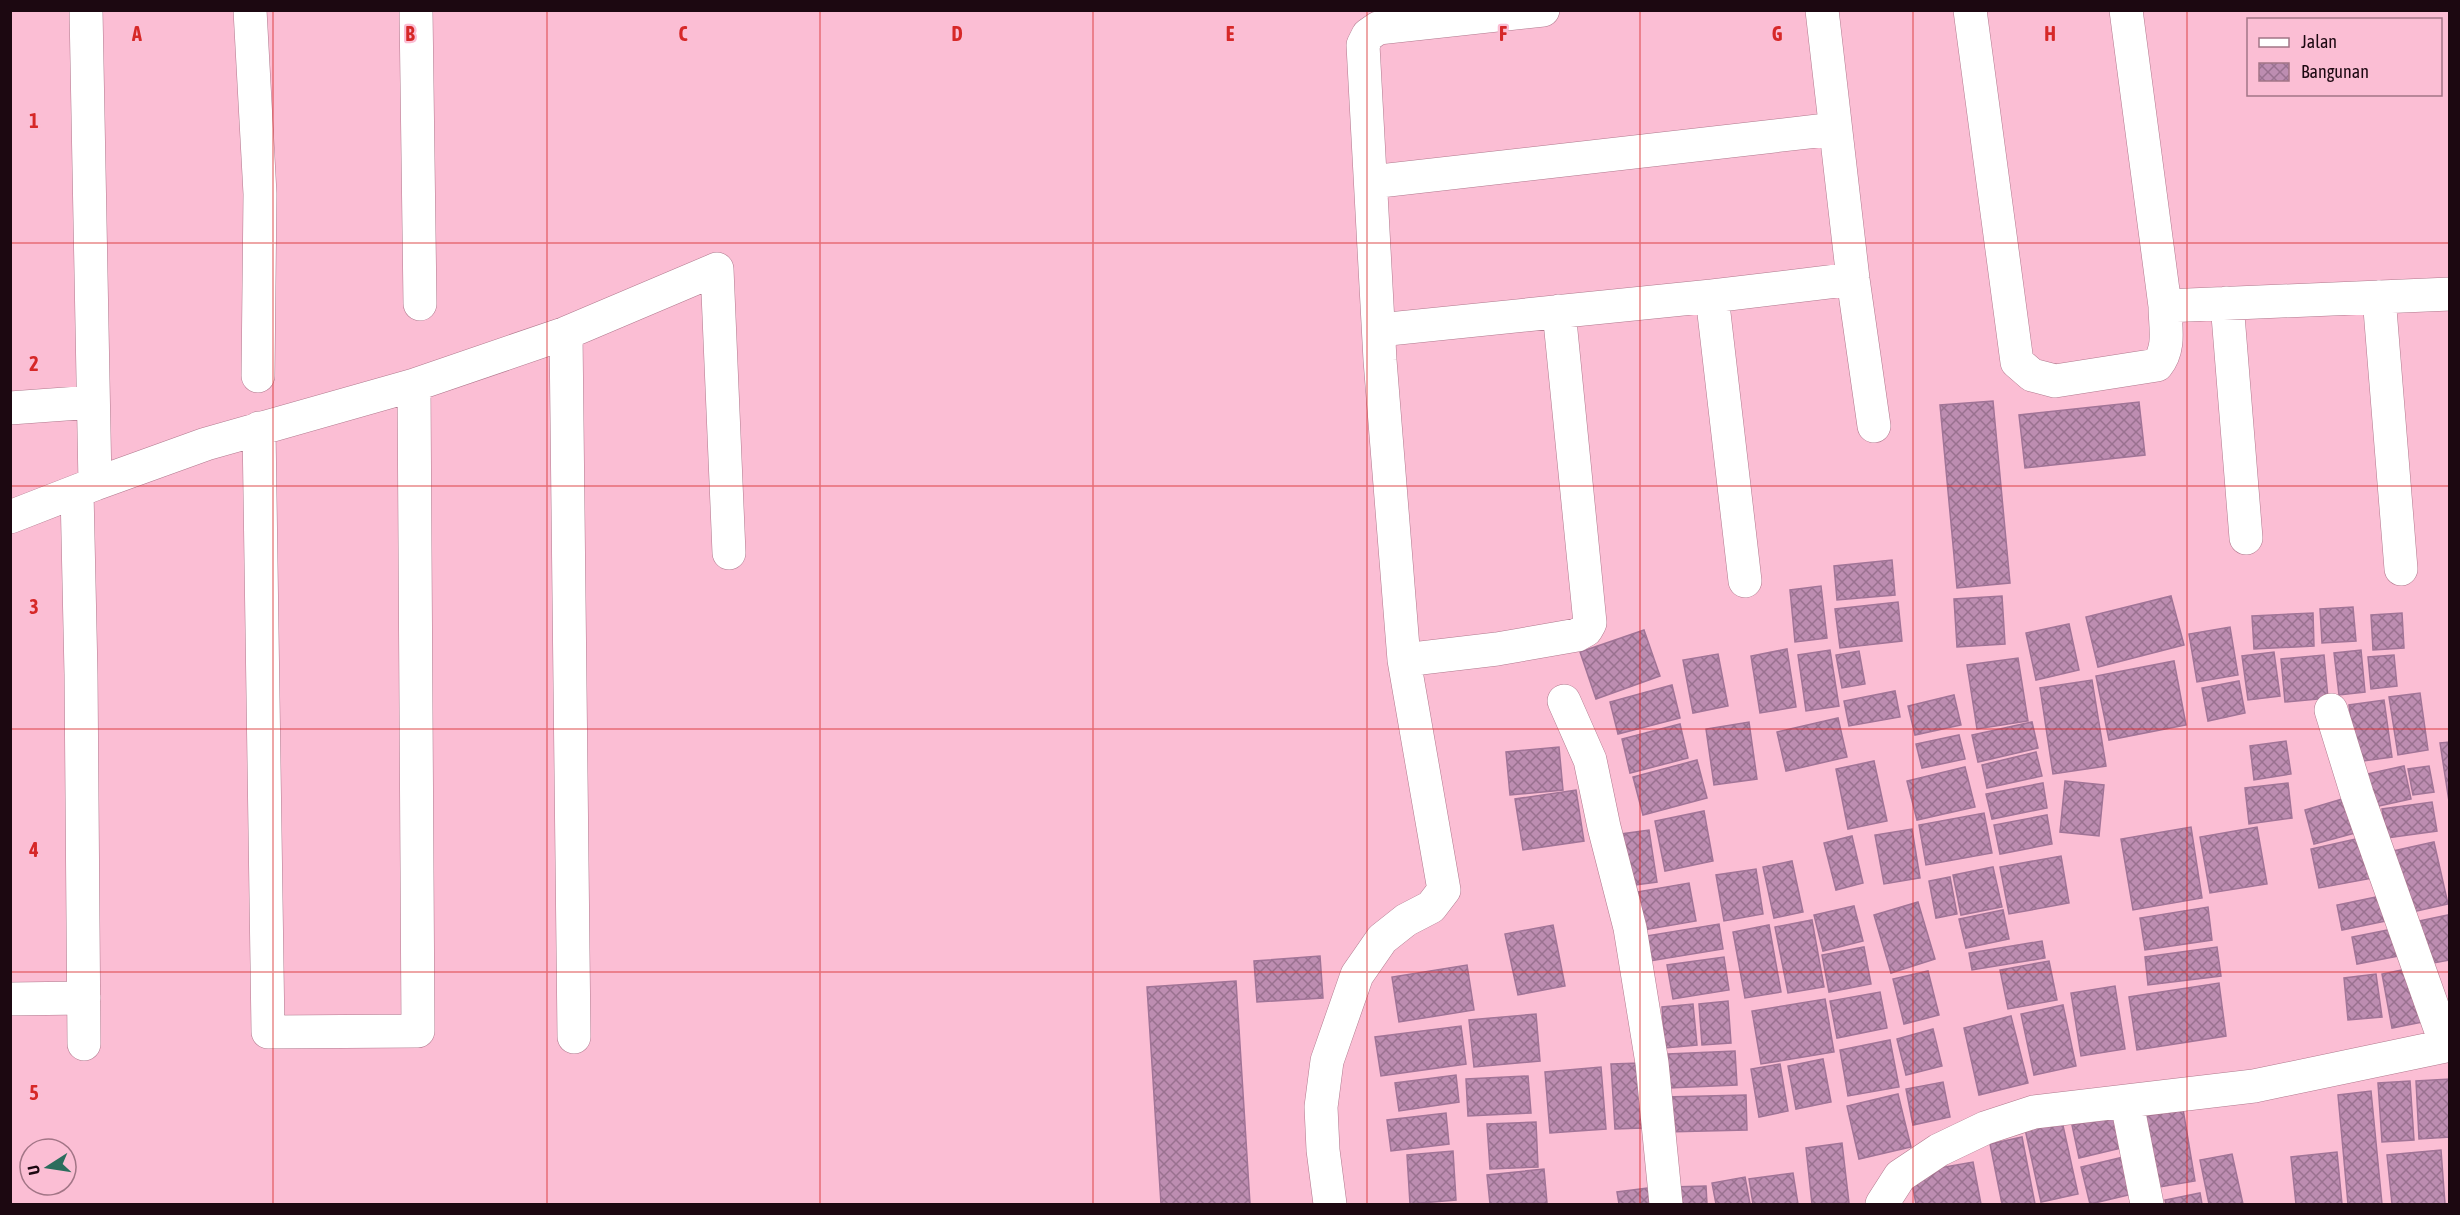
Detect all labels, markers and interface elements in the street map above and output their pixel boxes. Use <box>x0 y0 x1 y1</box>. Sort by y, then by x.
legend <box>2247 18 2442 96</box>
text: A <box>131 22 142 45</box>
text: B <box>405 22 415 45</box>
text: C <box>679 22 688 45</box>
text: D <box>951 22 963 45</box>
text: E <box>1226 22 1235 45</box>
text: F <box>1499 22 1507 45</box>
text: G <box>1772 22 1783 45</box>
text: H <box>2044 22 2056 45</box>
text: Jalan <box>2301 31 2337 52</box>
text: Bangunan <box>2301 61 2369 82</box>
text: 1 <box>29 109 39 132</box>
text: 2 <box>29 352 39 375</box>
text: 3 <box>29 595 39 618</box>
text: 4 <box>28 838 39 861</box>
text: 5 <box>29 1081 39 1104</box>
north arrow <box>18 1137 78 1197</box>
text: U <box>24 1164 43 1177</box>

